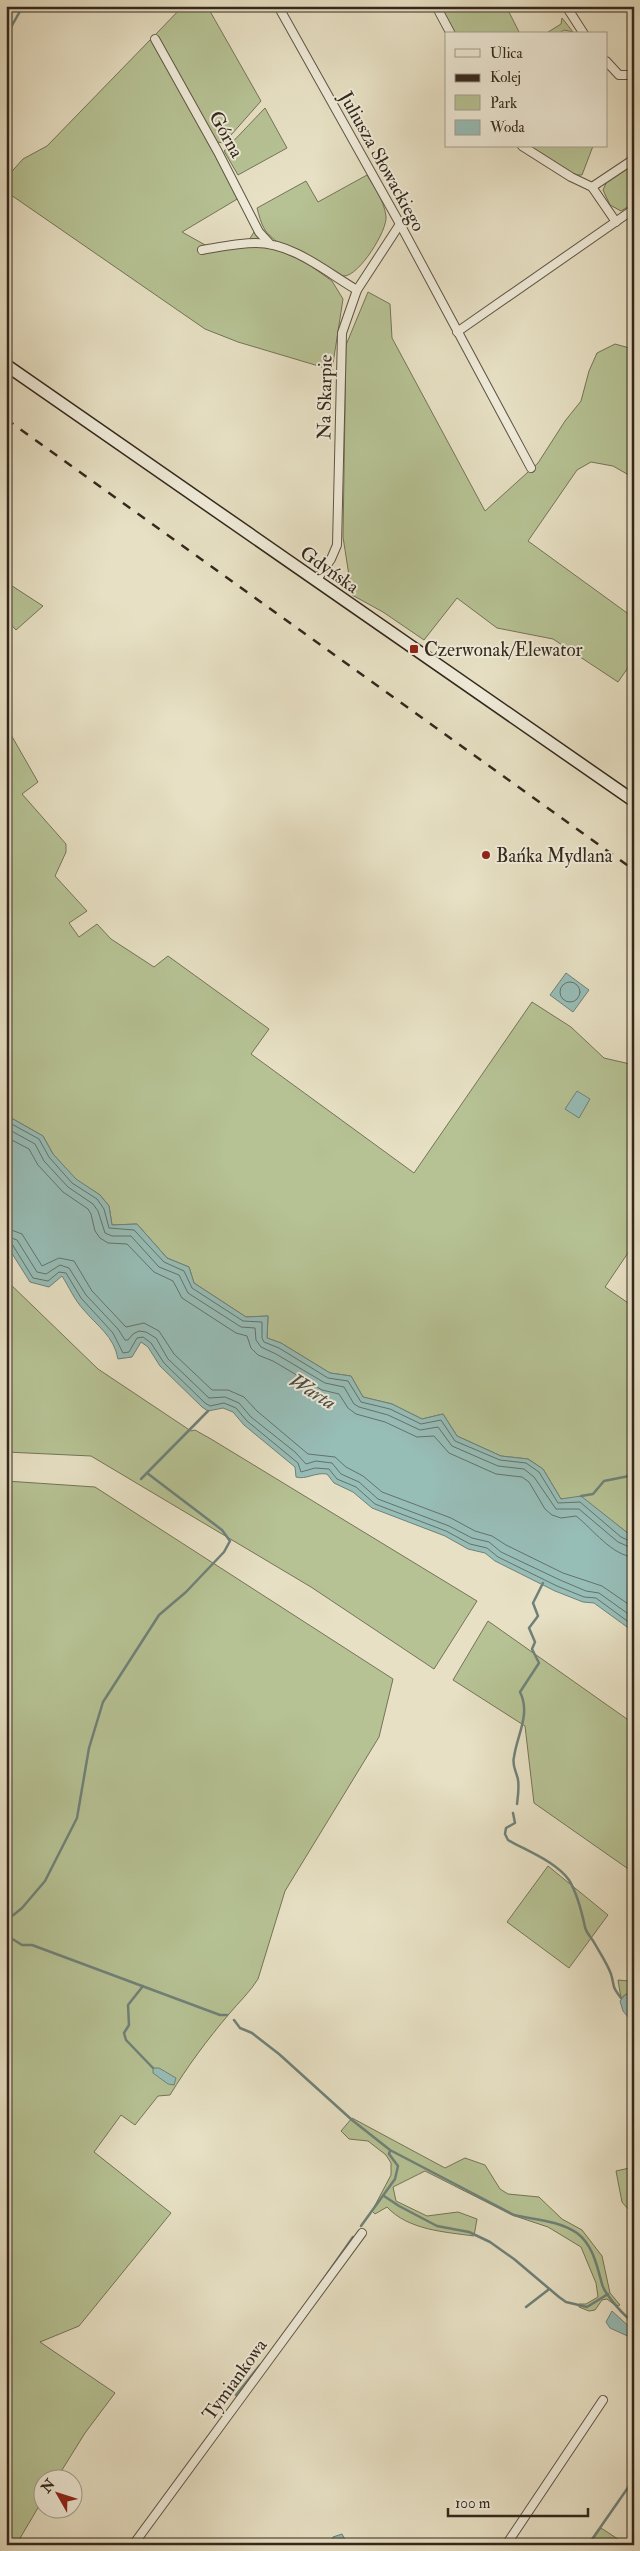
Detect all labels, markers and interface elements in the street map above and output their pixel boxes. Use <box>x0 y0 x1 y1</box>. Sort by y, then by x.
legend <box>445 32 608 148</box>
text: Ulica <box>490 44 523 63</box>
text: Kolej <box>490 68 521 87</box>
street label: Juliusza Słowackiego <box>333 86 431 236</box>
text: Park <box>490 94 517 113</box>
street label: Górna <box>204 107 249 162</box>
text: Woda <box>489 118 526 137</box>
street label: Na Skarpie <box>312 354 339 440</box>
street label: Gdyńska <box>295 541 364 599</box>
place label: Czerwonak/Elewator <box>424 638 583 662</box>
marker: Czerwonak/Elewator <box>408 643 420 655</box>
place label: Bańka Mydlana <box>496 844 613 868</box>
marker: Bańka Mydlana <box>480 849 492 861</box>
water label: Warta <box>285 1368 341 1415</box>
street label: Tymiankowa <box>197 2334 273 2425</box>
north arrow <box>32 2468 82 2518</box>
text: N <box>37 2476 59 2497</box>
scale bar <box>448 2486 588 2518</box>
text: 100 m <box>455 2494 491 2513</box>

